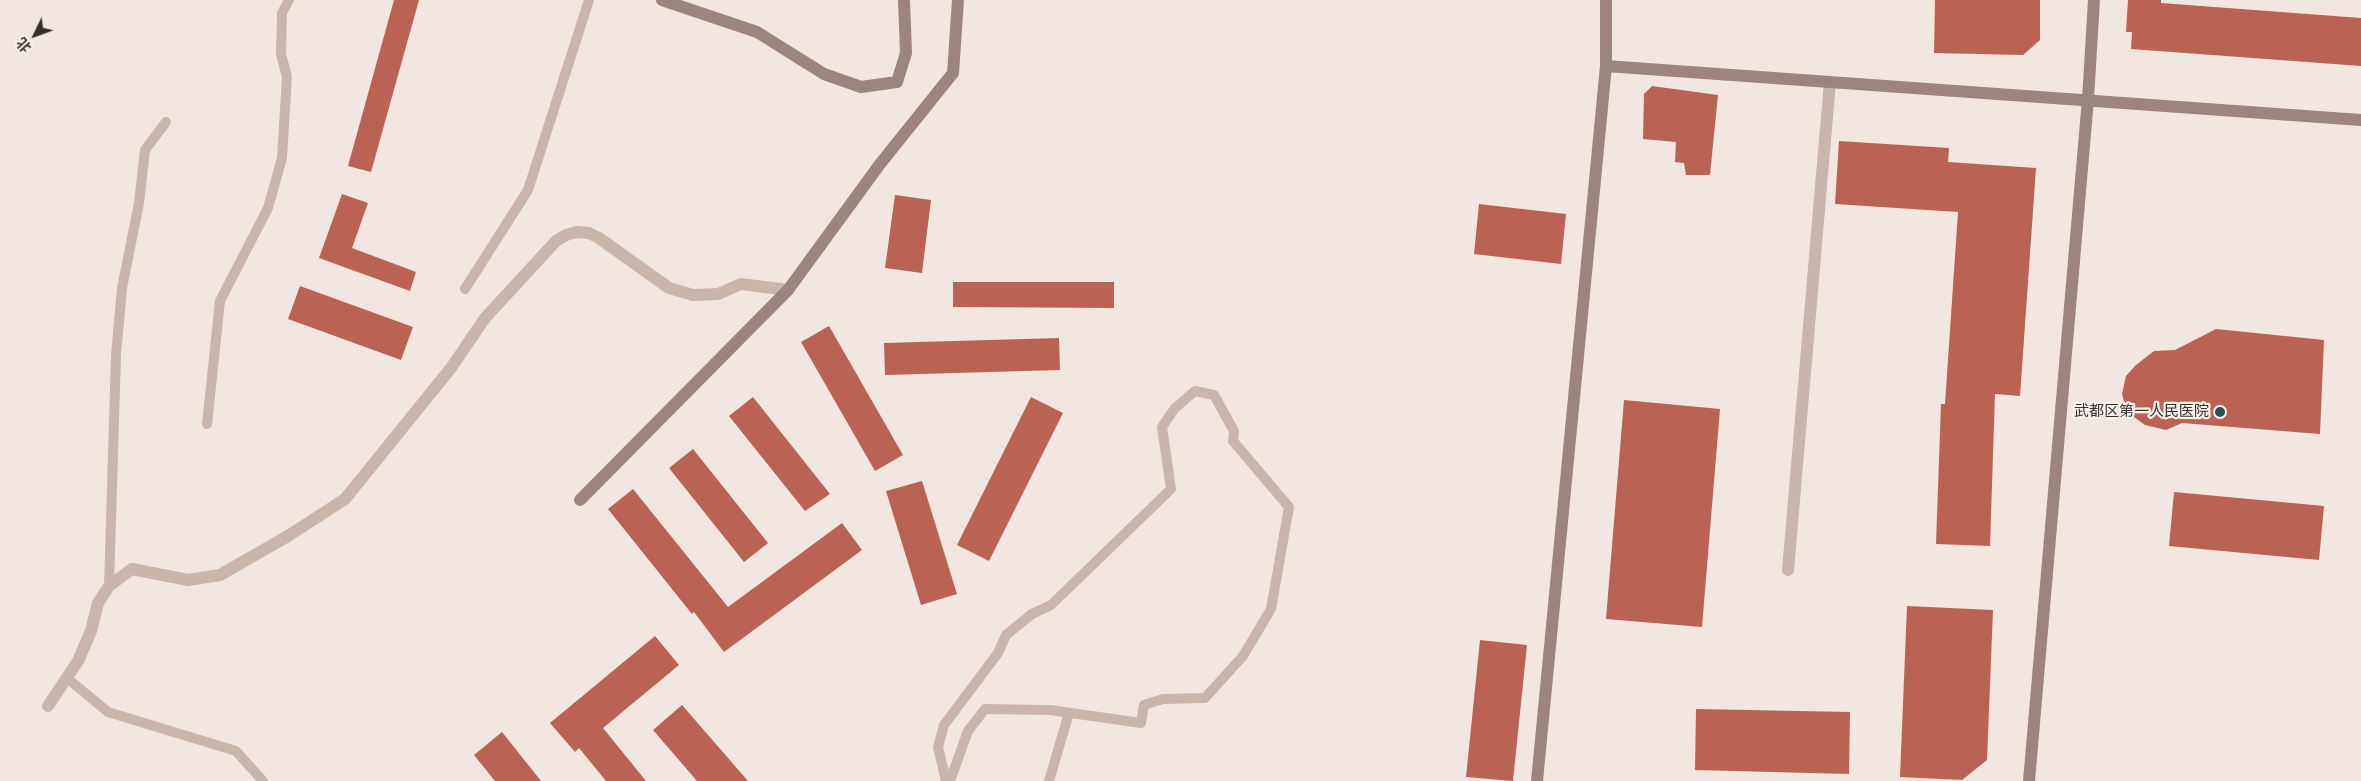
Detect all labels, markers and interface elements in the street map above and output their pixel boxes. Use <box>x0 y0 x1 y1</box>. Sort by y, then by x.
north arrow <box>10 10 60 60</box>
text: 北 <box>12 34 35 57</box>
place label: 武都区第一人民医院 <box>2074 403 2209 421</box>
marker: 武都区第一人民医院 <box>2213 405 2227 419</box>

